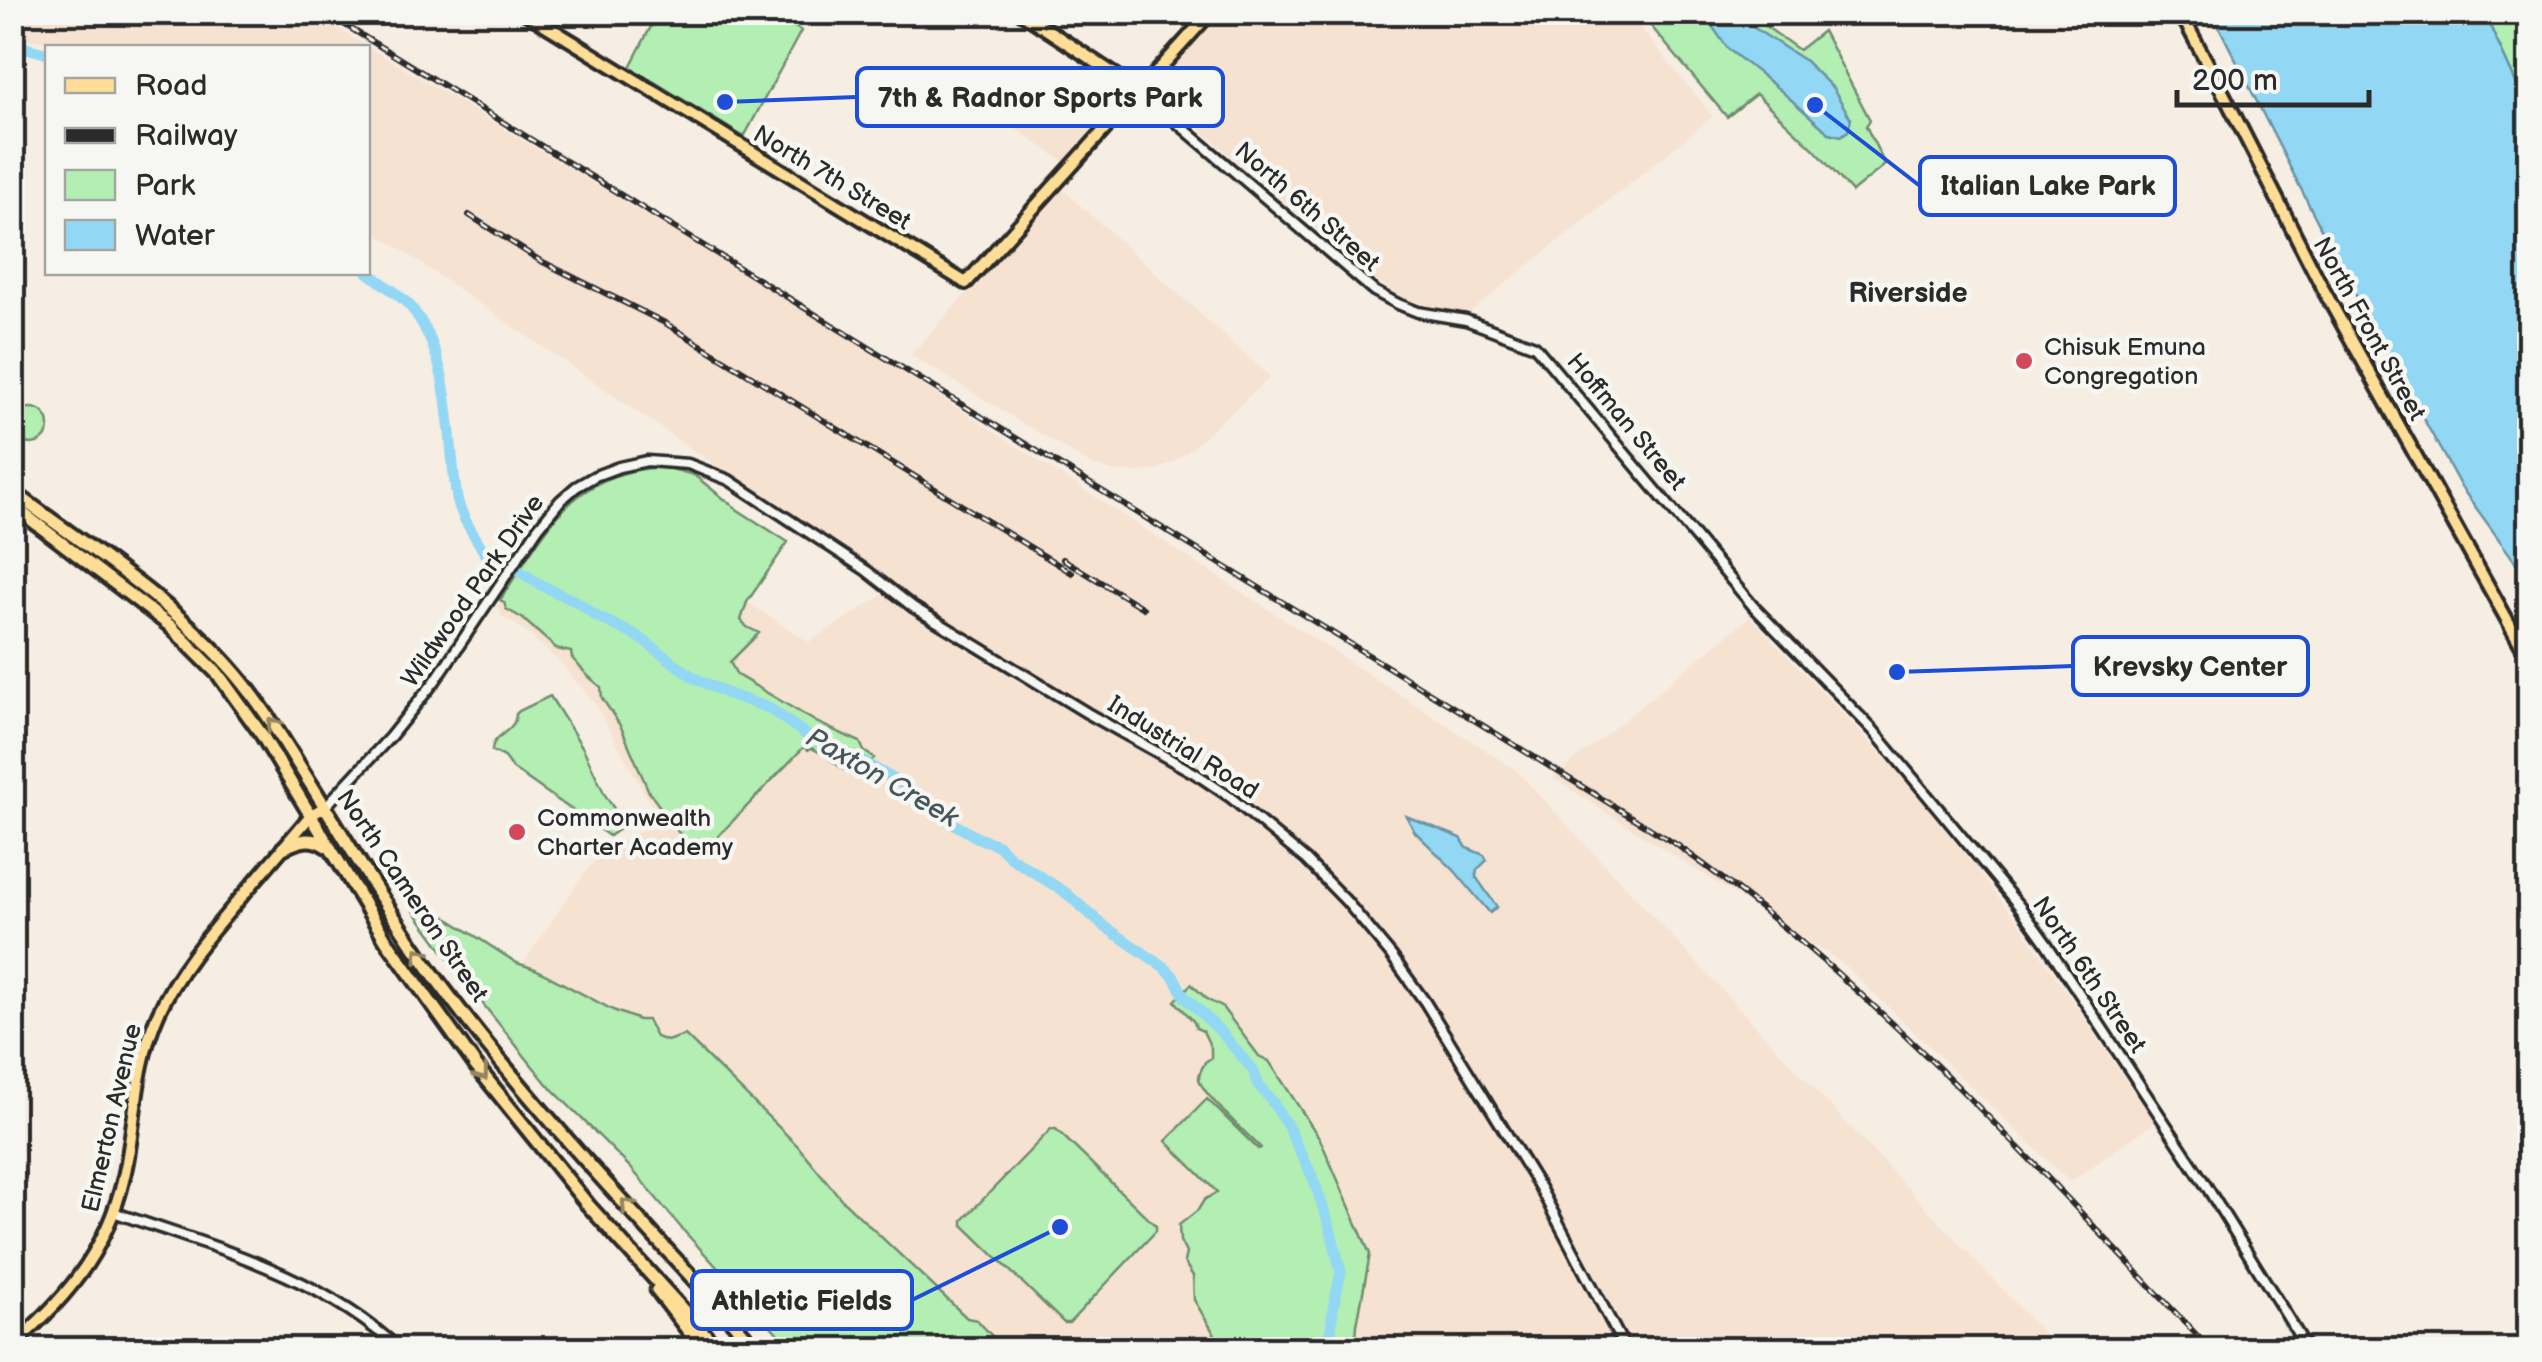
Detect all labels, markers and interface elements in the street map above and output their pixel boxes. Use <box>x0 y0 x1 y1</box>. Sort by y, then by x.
legend <box>45 45 370 275</box>
scale bar <box>2177 45 2370 107</box>
text: 200 m <box>2192 63 2278 99</box>
text: Road <box>135 68 208 104</box>
callout: 7th & Radnor Sports Park <box>857 68 1223 126</box>
text: 7th & Radnor Sports Park <box>877 82 1203 115</box>
text: Railway <box>135 118 238 154</box>
street label: North 7th Street <box>747 119 917 237</box>
street label: North 6th Street <box>1228 136 1386 279</box>
callout: Italian Lake Park <box>1920 157 2175 215</box>
text: Park <box>135 168 195 204</box>
text: Italian Lake Park <box>1940 170 2156 203</box>
text: Water <box>135 218 216 254</box>
street label: North Front Street <box>2306 232 2432 426</box>
district label: Riverside <box>1848 277 1968 310</box>
place label: Chisuk Emuna Congregation <box>2044 332 2206 392</box>
street label: Hoffman Street <box>1560 347 1693 497</box>
marker: Chisuk Emuna Congregation <box>2013 350 2035 372</box>
street label: Wildwood Park Drive <box>395 489 551 693</box>
callout: Krevsky Center <box>2073 637 2308 695</box>
text: Krevsky Center <box>2093 651 2288 684</box>
street label: Industrial Road <box>1102 689 1264 807</box>
one-way arrow <box>267 717 286 735</box>
water label: Paxton Creek <box>800 721 965 835</box>
street label: North Cameron Street <box>329 784 495 1008</box>
place label: Commonwealth Charter Academy <box>537 803 734 863</box>
marker: Commonwealth Charter Academy <box>506 821 528 843</box>
street label: North 6th Street <box>2025 891 2153 1059</box>
one-way arrow <box>414 947 432 966</box>
street label: Elmerton Avenue <box>75 1020 149 1215</box>
one-way arrow <box>471 1063 488 1081</box>
one-way arrow <box>620 1198 638 1217</box>
callout: Athletic Fields <box>692 1271 912 1329</box>
text: Athletic Fields <box>711 1285 892 1318</box>

